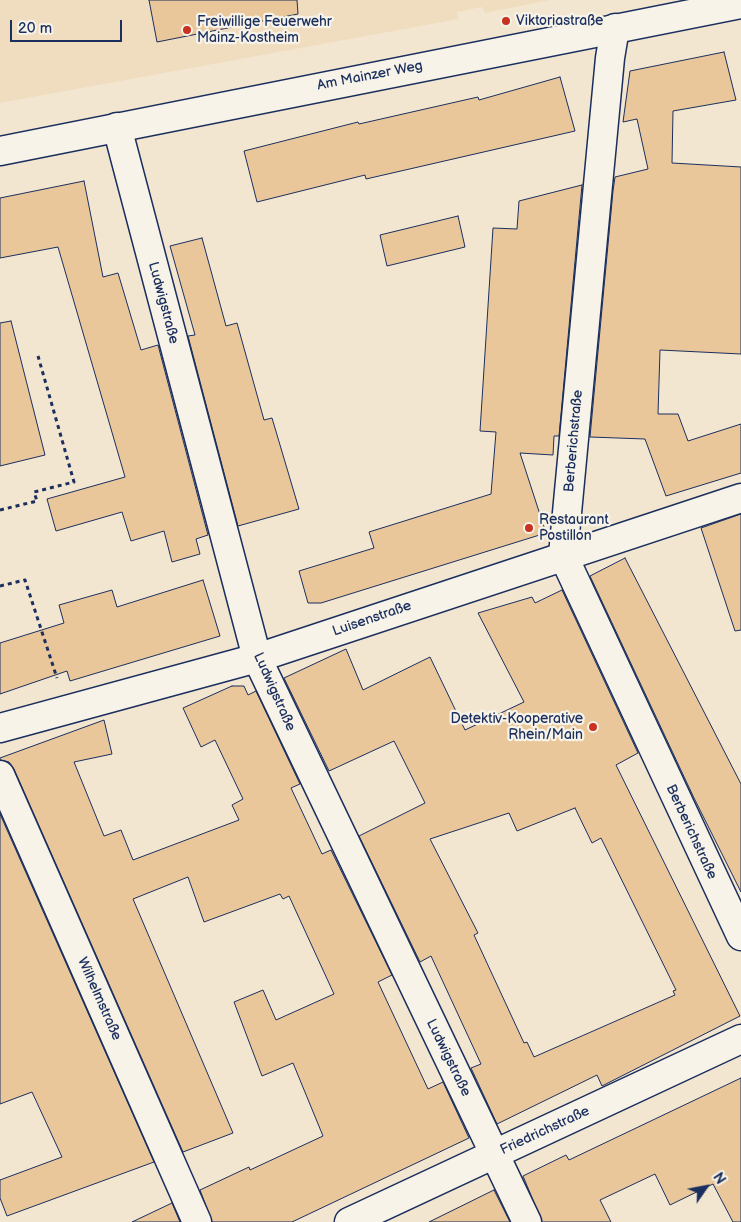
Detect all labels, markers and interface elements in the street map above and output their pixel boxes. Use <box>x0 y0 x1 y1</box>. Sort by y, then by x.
scale bar <box>12 10 125 42</box>
place label: Viktoriastraße <box>516 13 603 29</box>
place label: Freiwillige Feuerwehr Mainz-Kostheim <box>197 14 332 46</box>
marker: Viktoriastraße <box>500 15 512 27</box>
text: 20 m <box>18 19 52 38</box>
marker: Freiwillige Feuerwehr Mainz-Kostheim <box>181 24 193 36</box>
street label: Am Mainzer Weg <box>316 58 424 94</box>
street label: Ludwigstraße <box>144 260 182 346</box>
street label: Berberichstraße <box>561 389 587 493</box>
place label: Restaurant Postillon <box>539 512 609 544</box>
marker: Restaurant Postillon <box>523 522 535 534</box>
street label: Luisenstraße <box>330 598 414 640</box>
street label: Ludwigstraße <box>249 650 299 734</box>
place label: Detektiv-Kooperative Rhein/Main <box>450 711 583 744</box>
marker: Detektiv-Kooperative Rhein/Main <box>587 721 599 733</box>
street label: Berberichstraße <box>662 782 720 882</box>
street label: Wilhelmstraße <box>73 955 125 1043</box>
street label: Ludwigstraße <box>422 1017 474 1099</box>
street label: Friedrichstraße <box>498 1103 592 1159</box>
north arrow <box>681 1162 731 1212</box>
text: N <box>709 1170 729 1188</box>

